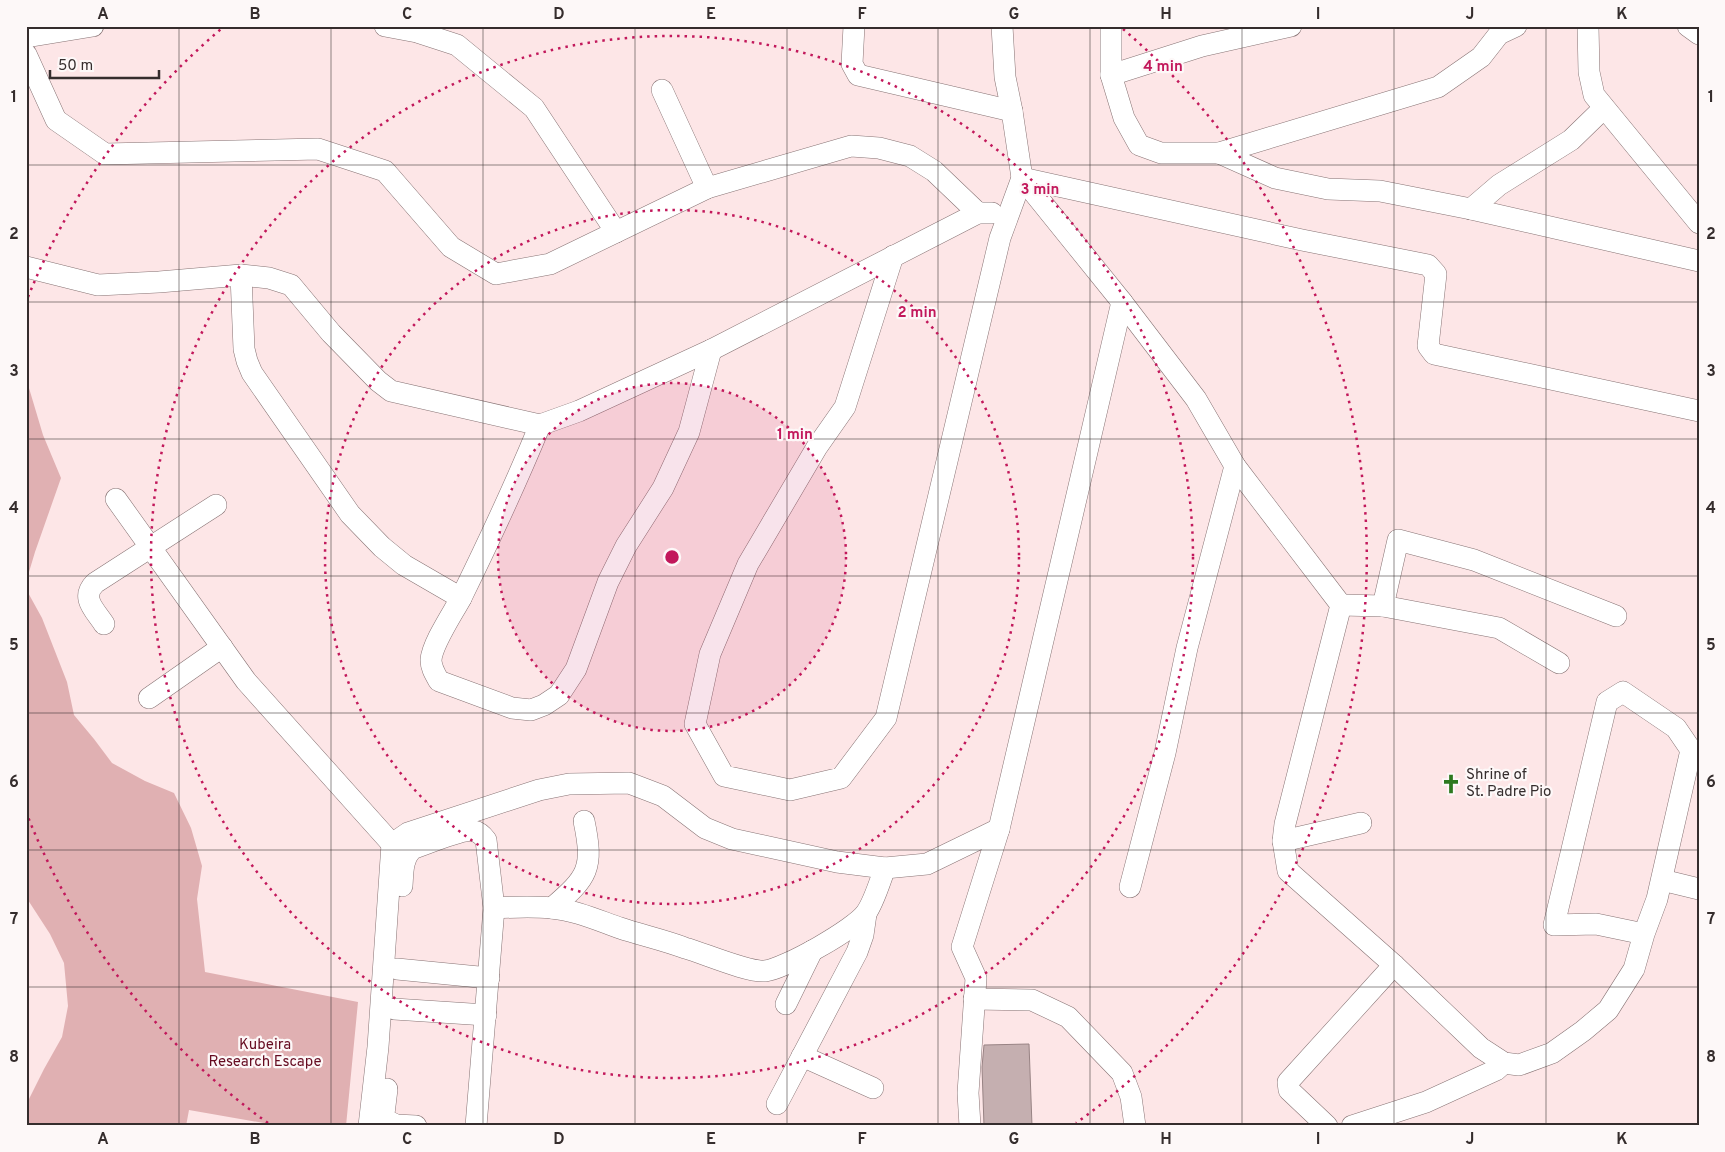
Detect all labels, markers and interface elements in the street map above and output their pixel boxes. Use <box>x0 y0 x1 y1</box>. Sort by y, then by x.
text: A <box>97 5 109 25</box>
text: B <box>249 5 261 25</box>
text: C <box>402 5 412 25</box>
text: D <box>553 5 565 25</box>
text: E <box>706 5 716 25</box>
text: F <box>857 5 867 25</box>
text: G <box>1009 5 1019 25</box>
text: H <box>1160 5 1172 25</box>
text: I <box>1316 5 1320 25</box>
text: J <box>1466 5 1474 25</box>
text: K <box>1616 5 1628 25</box>
scale bar <box>50 48 159 80</box>
text: 50 m <box>58 57 93 76</box>
text: 4 min <box>1143 58 1183 77</box>
text: 1 <box>11 88 17 108</box>
text: 1 <box>1708 88 1714 108</box>
text: 3 min <box>1020 181 1060 200</box>
text: 2 <box>9 225 19 245</box>
text: 2 <box>1706 225 1716 245</box>
text: 2 min <box>897 304 937 323</box>
text: 3 <box>9 362 19 382</box>
text: 3 <box>1706 362 1716 382</box>
text: 1 min <box>777 426 813 445</box>
text: 4 <box>9 499 19 519</box>
text: 4 <box>1706 499 1716 519</box>
centre of rings <box>663 548 681 566</box>
text: 5 <box>9 636 19 656</box>
text: 5 <box>1706 636 1716 656</box>
place label: Shrine of St. Padre Pio <box>1466 766 1551 802</box>
text: 6 <box>9 773 19 793</box>
church icon: Shrine of St. Padre Pio <box>1440 773 1462 795</box>
text: 6 <box>1706 773 1716 793</box>
text: 7 <box>10 910 18 930</box>
text: 7 <box>1707 910 1715 930</box>
park label: Kubeira Research Escape <box>208 1036 322 1072</box>
text: 8 <box>9 1048 19 1068</box>
text: 8 <box>1706 1048 1716 1068</box>
text: A <box>97 1130 109 1150</box>
text: B <box>249 1130 261 1150</box>
text: C <box>402 1130 412 1150</box>
text: D <box>553 1130 565 1150</box>
text: E <box>706 1130 716 1150</box>
text: F <box>857 1130 867 1150</box>
text: G <box>1009 1130 1019 1150</box>
text: H <box>1160 1130 1172 1150</box>
text: I <box>1316 1130 1320 1150</box>
text: J <box>1466 1130 1474 1150</box>
text: K <box>1616 1130 1628 1150</box>

